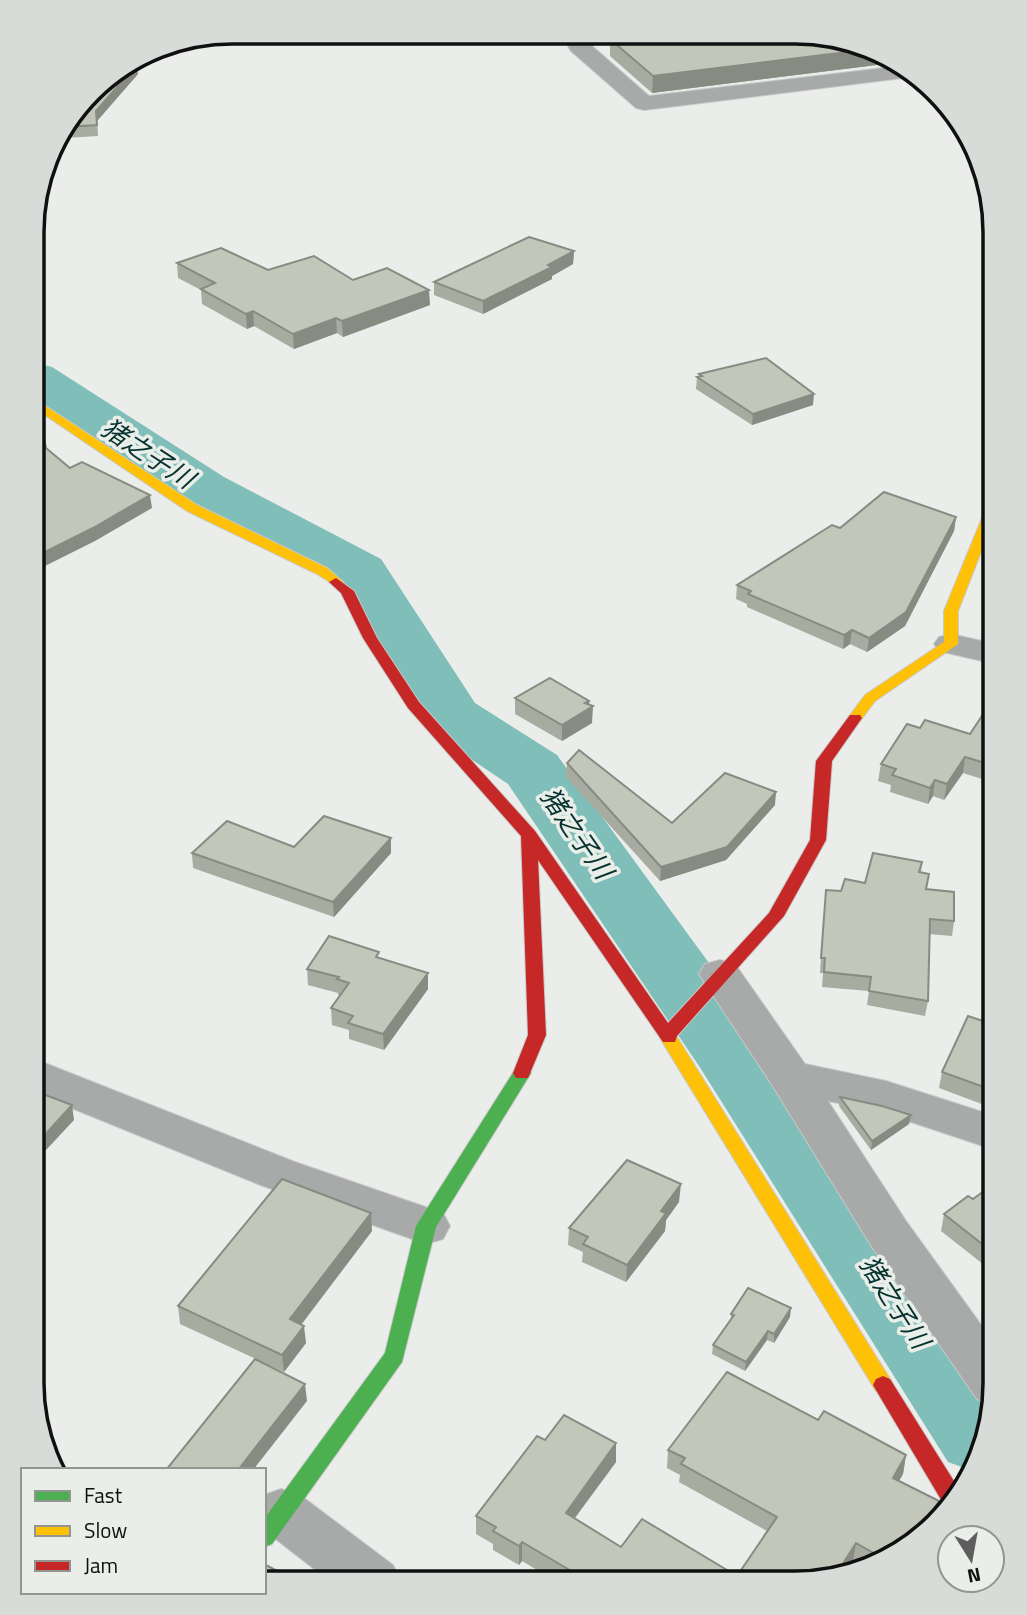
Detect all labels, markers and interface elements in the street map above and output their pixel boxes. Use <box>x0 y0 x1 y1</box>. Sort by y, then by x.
water label: 猪之子川 <box>94 408 205 499</box>
water label: 猪之子川 <box>531 779 625 889</box>
water label: 猪之子川 <box>850 1248 941 1359</box>
legend <box>21 1468 266 1594</box>
text: Fast <box>84 1479 123 1511</box>
text: Slow <box>84 1514 127 1546</box>
north arrow <box>936 1524 1006 1594</box>
text: Jam <box>84 1549 118 1581</box>
text: N <box>965 1561 984 1592</box>

